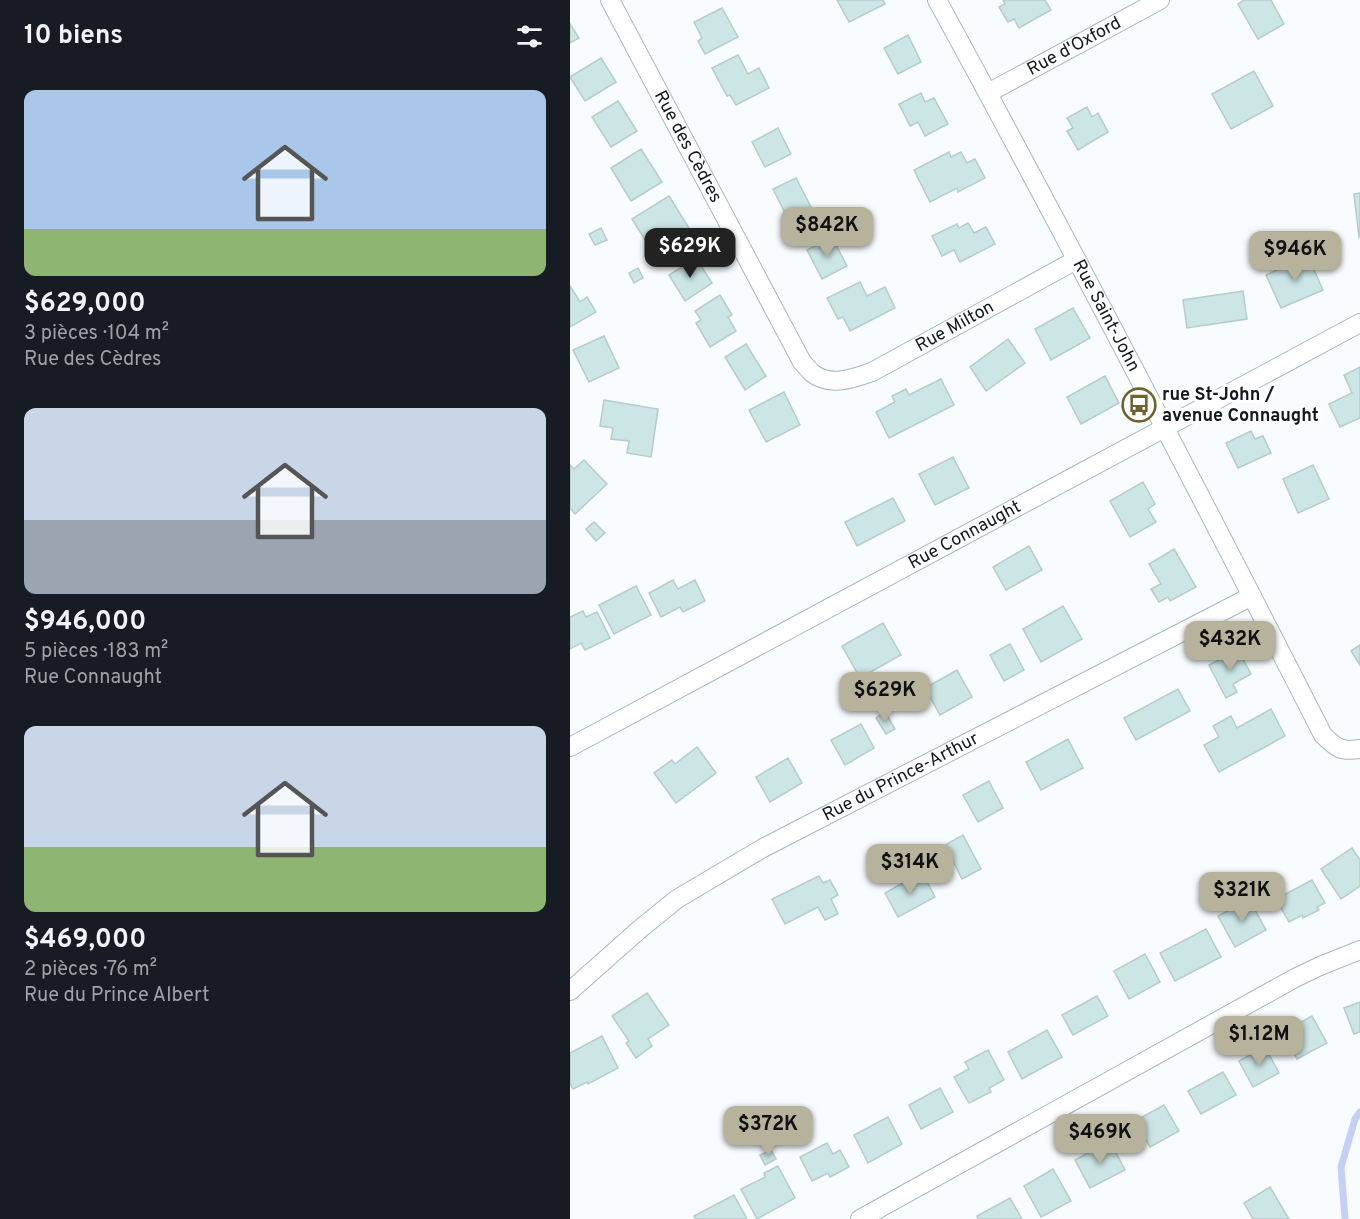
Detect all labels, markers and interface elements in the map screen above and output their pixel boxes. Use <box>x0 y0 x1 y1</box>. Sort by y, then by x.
street label: Rue d'Oxford <box>1023 12 1125 81</box>
text: 10 biens <box>24 20 123 53</box>
icon: filters <box>513 20 546 53</box>
street label: Rue des Cèdres <box>649 87 727 207</box>
icon: home <box>231 129 339 237</box>
pin: $842K <box>785 207 869 258</box>
text: $842K <box>795 213 859 239</box>
pin: $629K <box>648 228 732 279</box>
pin: $946K <box>1253 231 1337 282</box>
text: $629K <box>658 234 722 260</box>
text: $946K <box>1263 237 1327 263</box>
street label: Rue Saint-John <box>1067 255 1145 376</box>
text: $629,000 <box>24 288 146 321</box>
street label: Rue Milton <box>912 296 998 357</box>
text: 3 pièces · 104 m² <box>24 321 169 347</box>
text: Rue des Cèdres <box>24 347 161 373</box>
place label: rue St-John / avenue Connaught <box>1162 384 1319 428</box>
bus stop icon: rue St-John / avenue Connaught <box>1121 387 1157 423</box>
icon: home <box>231 447 339 555</box>
street label: Rue Connaught <box>905 496 1025 575</box>
text: $946,000 <box>24 606 146 639</box>
pin: $432K <box>1188 621 1272 672</box>
text: $432K <box>1199 627 1261 653</box>
text: 5 pièces · 183 m² <box>24 639 168 665</box>
text: Rue Connaught <box>24 665 162 691</box>
pin: $629K <box>843 672 927 723</box>
text: $629K <box>853 678 917 704</box>
street label: Rue du Prince-Arthur <box>819 727 983 827</box>
icon: home <box>231 765 339 873</box>
pin: $314K <box>868 844 952 895</box>
text: $314K <box>880 850 940 876</box>
pin: $321K <box>1200 872 1284 923</box>
text: $321K <box>1213 878 1271 904</box>
text: $469,000 <box>24 924 146 957</box>
text: 2 pièces · 76 m² <box>24 957 157 983</box>
text: Rue du Prince Albert <box>24 983 210 1009</box>
pin: $1.12M <box>1210 1016 1308 1067</box>
text: $1.12M <box>1228 1022 1290 1048</box>
pin: $372K <box>726 1106 810 1157</box>
text: $372K <box>738 1112 798 1138</box>
pin: $469K <box>1058 1114 1142 1165</box>
text: $469K <box>1068 1120 1132 1146</box>

